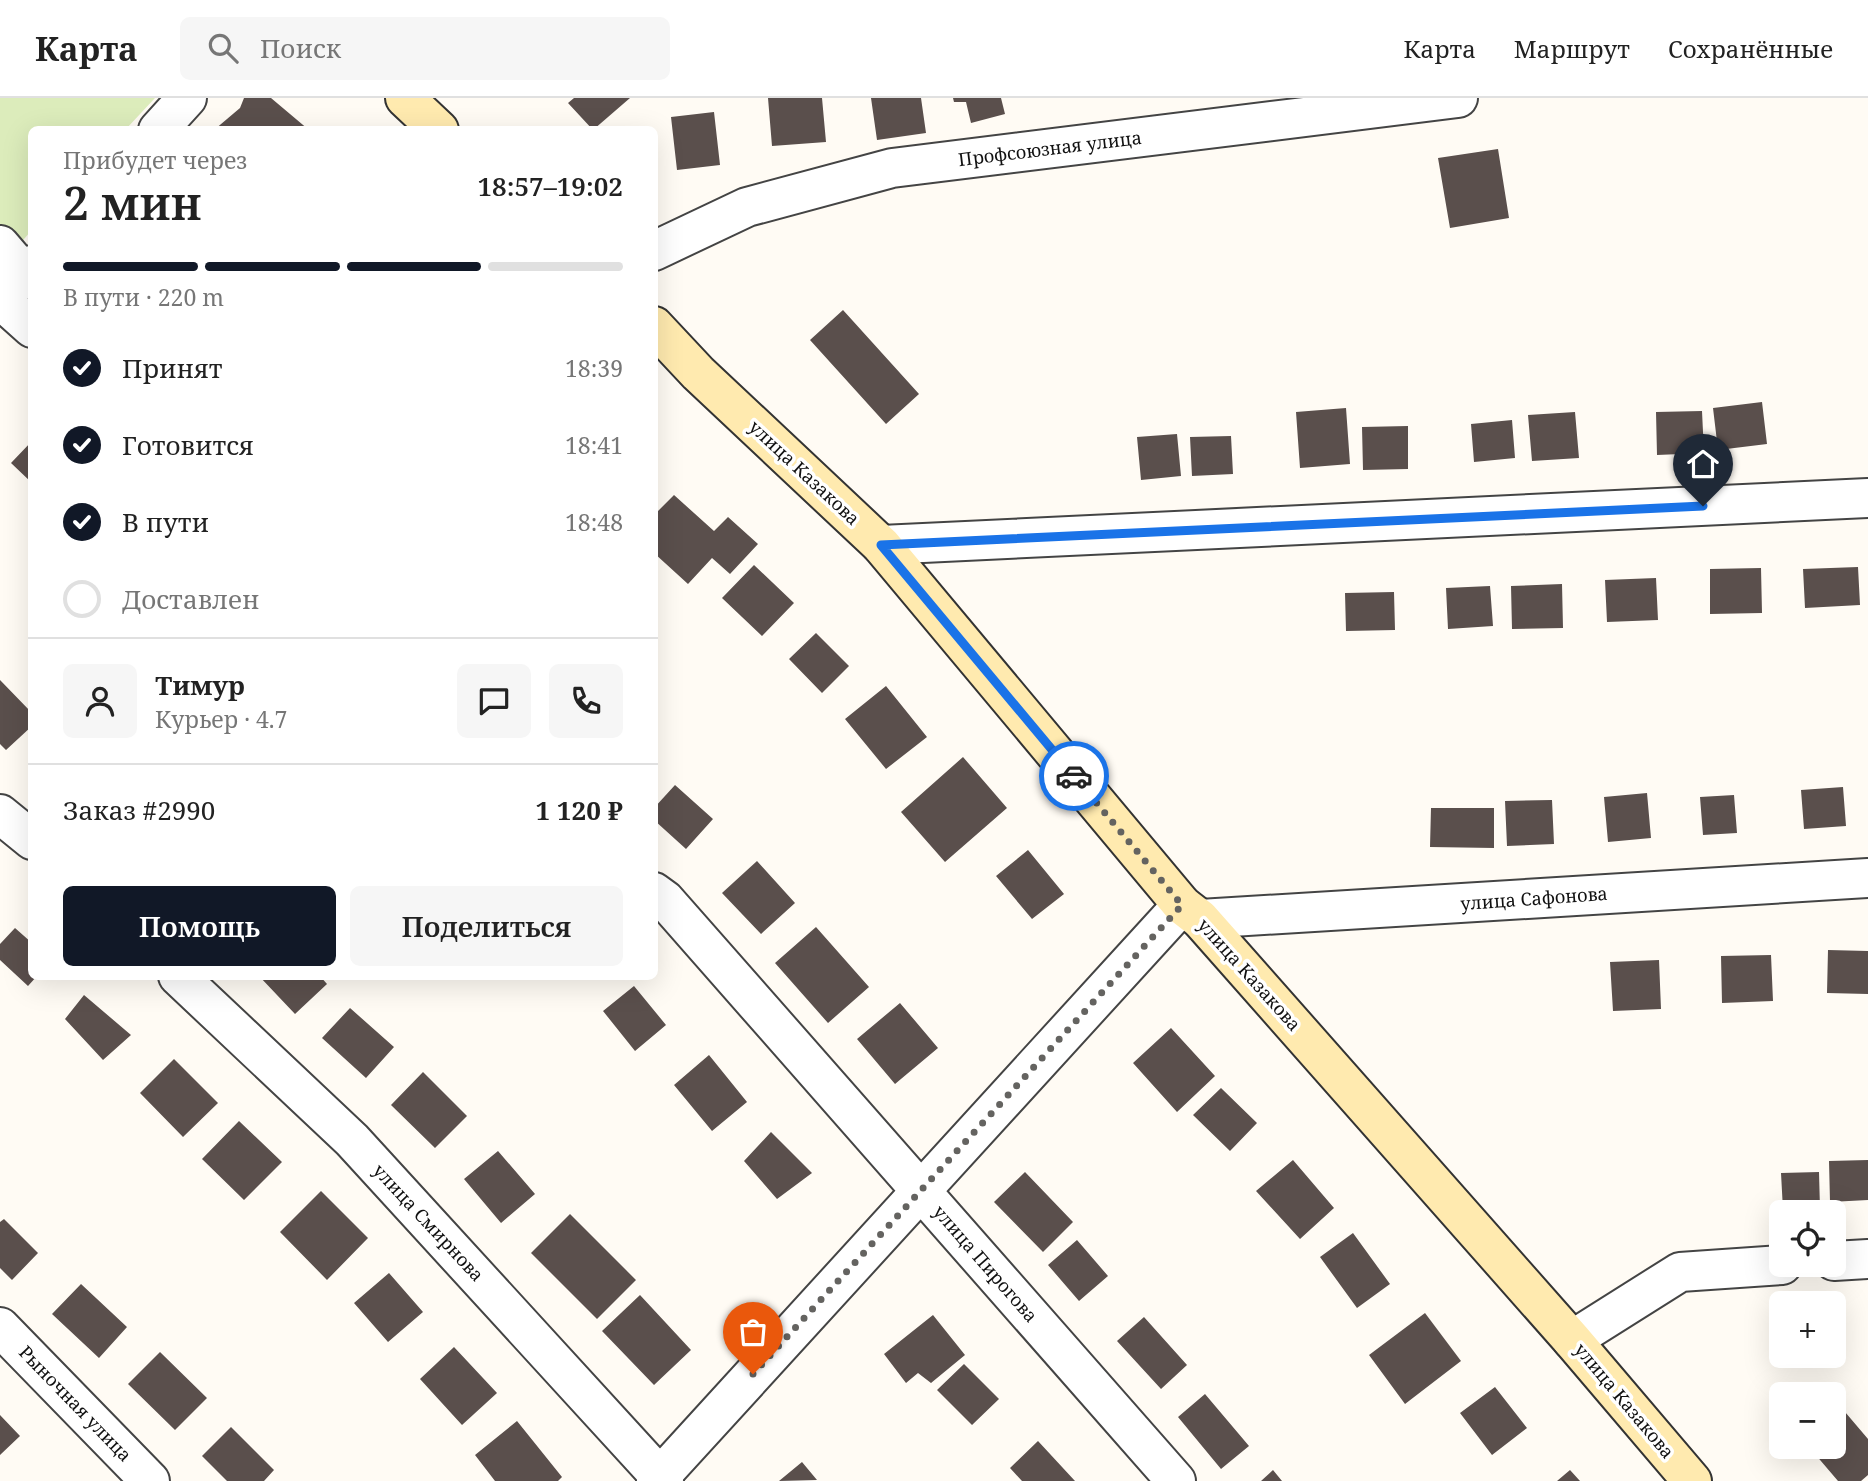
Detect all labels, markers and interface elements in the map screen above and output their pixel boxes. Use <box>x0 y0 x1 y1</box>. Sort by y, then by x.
search box <box>180 17 670 80</box>
text: Карта <box>35 26 138 71</box>
icon: search <box>204 29 242 67</box>
text: Поиск <box>260 30 341 66</box>
text: Карта <box>1404 32 1476 65</box>
text: Маршрут <box>1514 32 1630 65</box>
text: Сохранённые <box>1668 32 1833 65</box>
street label: Профсоюзная улица <box>957 125 1143 171</box>
text: Прибудет через <box>63 144 247 176</box>
text: 18:57–19:02 <box>477 168 623 204</box>
text: 2 мин <box>63 171 202 233</box>
text: В пути · 220 m <box>63 281 224 313</box>
icon: check <box>63 349 101 387</box>
text: Принят <box>122 350 223 386</box>
text: 18:39 <box>565 352 623 384</box>
street label: улица Казакова <box>744 415 865 530</box>
icon: check <box>63 426 101 464</box>
text: Готовится <box>122 427 254 463</box>
text: 18:41 <box>565 429 623 461</box>
pin <box>1673 434 1733 506</box>
icon: home <box>1684 445 1722 483</box>
icon: check <box>63 503 101 541</box>
text: В пути <box>122 504 209 540</box>
text: 18:48 <box>565 506 623 538</box>
text: Доставлен <box>122 581 259 617</box>
button: person <box>63 664 137 738</box>
button: chat <box>457 664 531 738</box>
button: phone <box>549 664 623 738</box>
text: Тимур <box>155 667 245 703</box>
text: Курьер · 4.7 <box>155 703 287 735</box>
courier <box>1039 741 1109 811</box>
icon: car <box>1055 757 1093 795</box>
text: Заказ #2990 <box>63 792 215 828</box>
text: 1 120 ₽ <box>535 792 623 828</box>
street label: улица Сафонова <box>1459 881 1608 915</box>
button: Помощь <box>63 886 336 966</box>
button: Поделиться <box>350 886 623 966</box>
street label: улица Казакова <box>1193 913 1307 1036</box>
street label: улица Смирнова <box>368 1158 489 1286</box>
street label: улица Пирогова <box>928 1200 1043 1327</box>
map controls <box>1769 1200 1846 1459</box>
button: locate <box>1769 1200 1846 1277</box>
button: + <box>1769 1291 1846 1368</box>
pin <box>723 1302 783 1374</box>
icon: bag <box>734 1313 772 1351</box>
street label: улица Казакова <box>1570 1338 1680 1463</box>
street label: Рыночная улица <box>14 1340 137 1466</box>
button: − <box>1769 1382 1846 1459</box>

